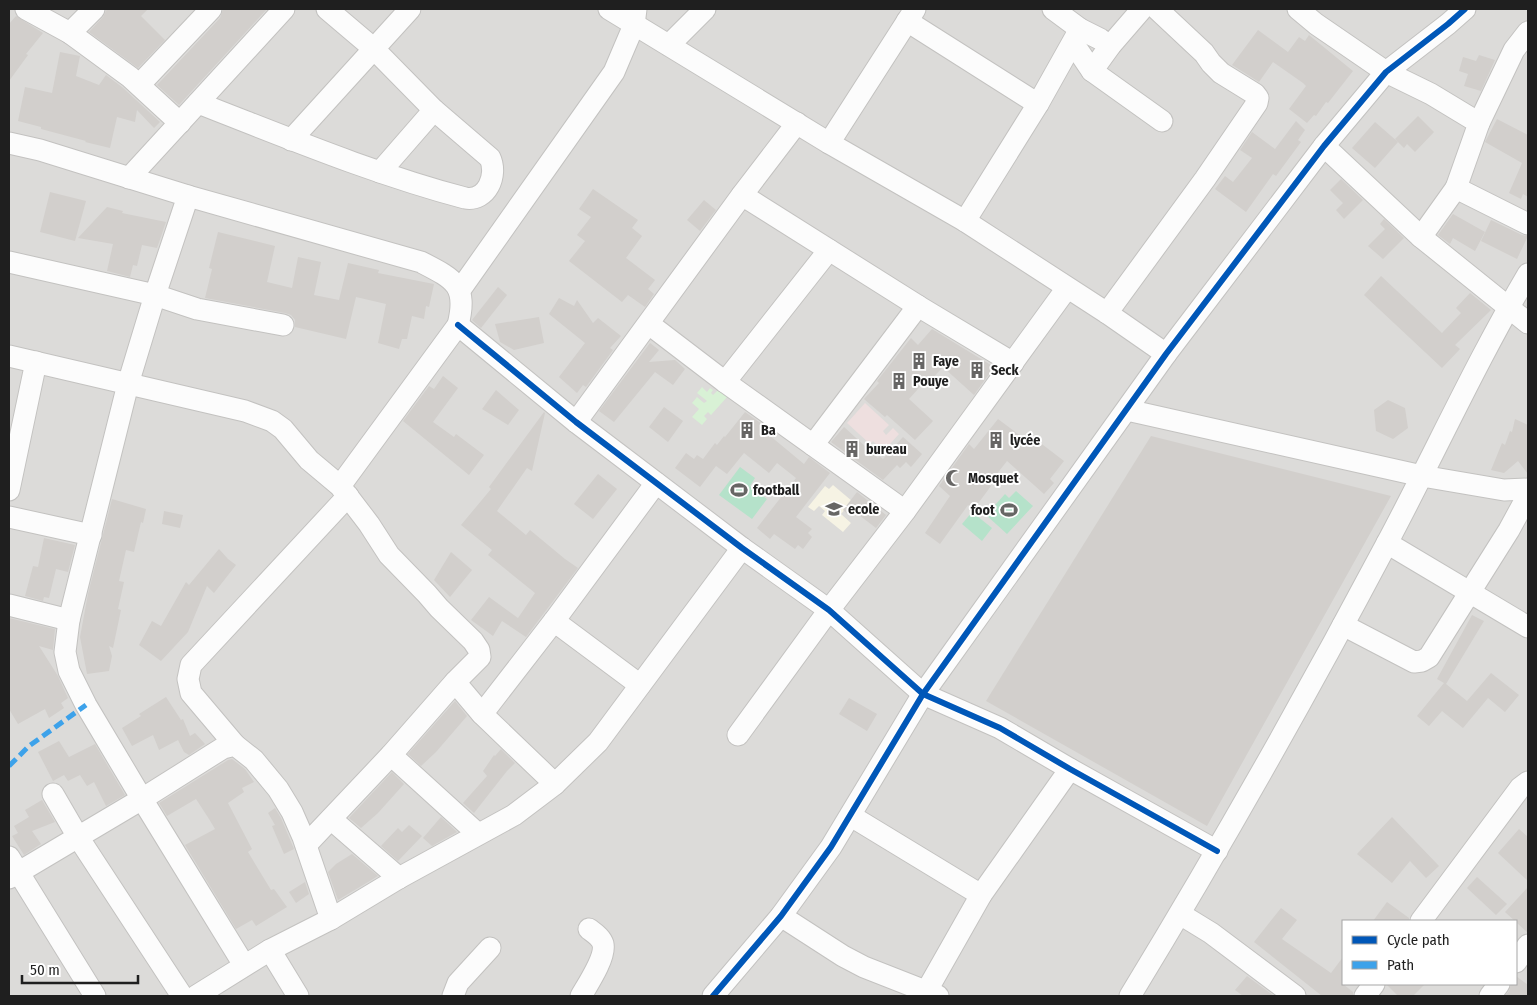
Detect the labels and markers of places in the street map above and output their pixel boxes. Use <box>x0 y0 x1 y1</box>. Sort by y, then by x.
building icon: Faye <box>909 351 929 371</box>
place label: Faye <box>933 353 959 370</box>
building icon: Seck <box>967 360 987 380</box>
place label: Seck <box>991 362 1019 379</box>
building icon: Pouye <box>889 371 909 391</box>
place label: Pouye <box>913 373 949 390</box>
building icon: Ba <box>737 420 757 440</box>
place label: Ba <box>761 422 776 439</box>
building icon: lycée <box>986 430 1006 450</box>
place label: lycée <box>1010 432 1040 449</box>
building icon: bureau <box>842 439 862 459</box>
place label: bureau <box>866 441 907 458</box>
mosque icon: Mosquet <box>944 468 964 488</box>
place label: Mosquet <box>968 470 1020 487</box>
sports icon: football <box>729 480 749 500</box>
place label: football <box>753 482 799 499</box>
school or university icon: ecole <box>824 499 844 519</box>
sports icon: foot <box>999 500 1019 520</box>
place label: ecole <box>848 501 879 518</box>
place label: foot <box>971 502 996 519</box>

